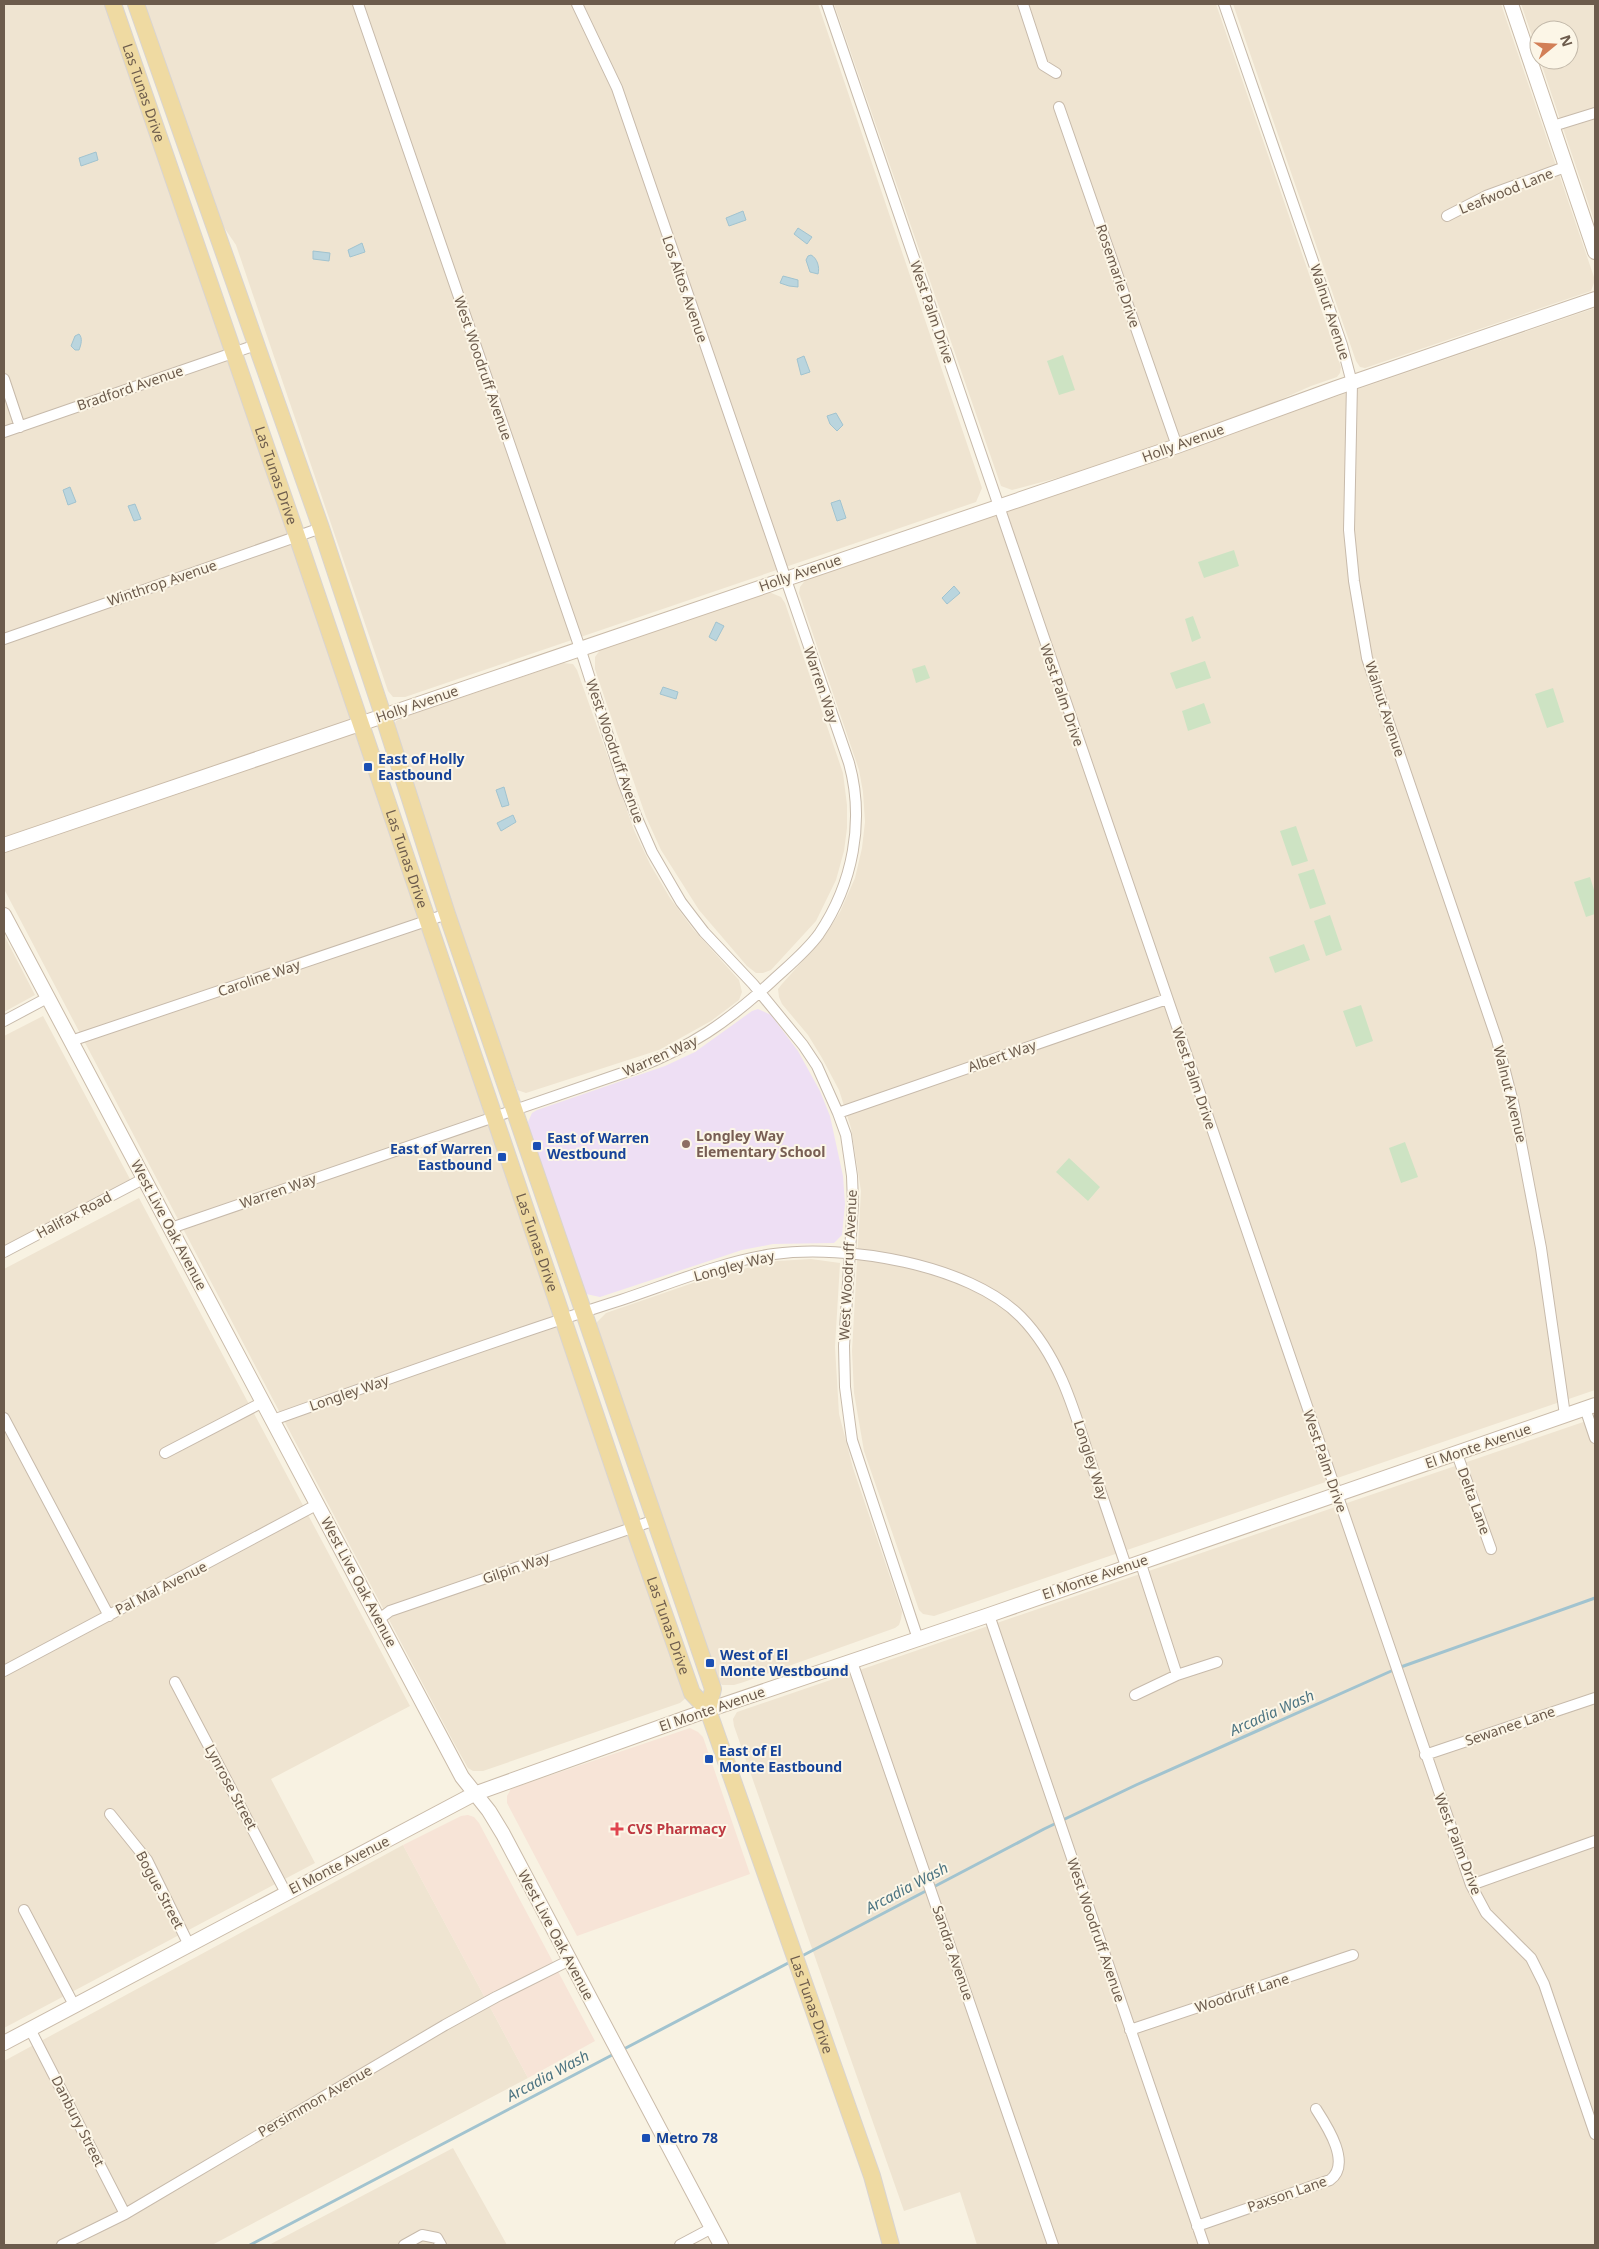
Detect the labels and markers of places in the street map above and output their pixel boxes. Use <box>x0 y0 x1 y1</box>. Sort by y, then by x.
place label: East of Holly Eastbound <box>378 749 465 784</box>
marker: East of Holly Eastbound <box>362 761 374 773</box>
place label: Longley Way Elementary School <box>696 1126 826 1161</box>
place label: East of Warren Westbound <box>547 1128 649 1163</box>
marker: Longley Way Elementary School <box>680 1138 692 1150</box>
place label: East of Warren Eastbound <box>390 1139 492 1174</box>
marker: East of Warren Westbound <box>531 1140 543 1152</box>
marker: East of Warren Eastbound <box>496 1151 508 1163</box>
place label: West of El Monte Westbound <box>720 1645 849 1680</box>
marker: West of El Monte Westbound <box>704 1657 716 1669</box>
place label: East of El Monte Eastbound <box>719 1741 842 1776</box>
marker: East of El Monte Eastbound <box>703 1753 715 1765</box>
place label: CVS Pharmacy <box>627 1819 726 1838</box>
marker: CVS Pharmacy <box>611 1823 623 1835</box>
place label: Metro 78 <box>656 2128 718 2147</box>
marker: Metro 78 <box>640 2132 652 2144</box>

